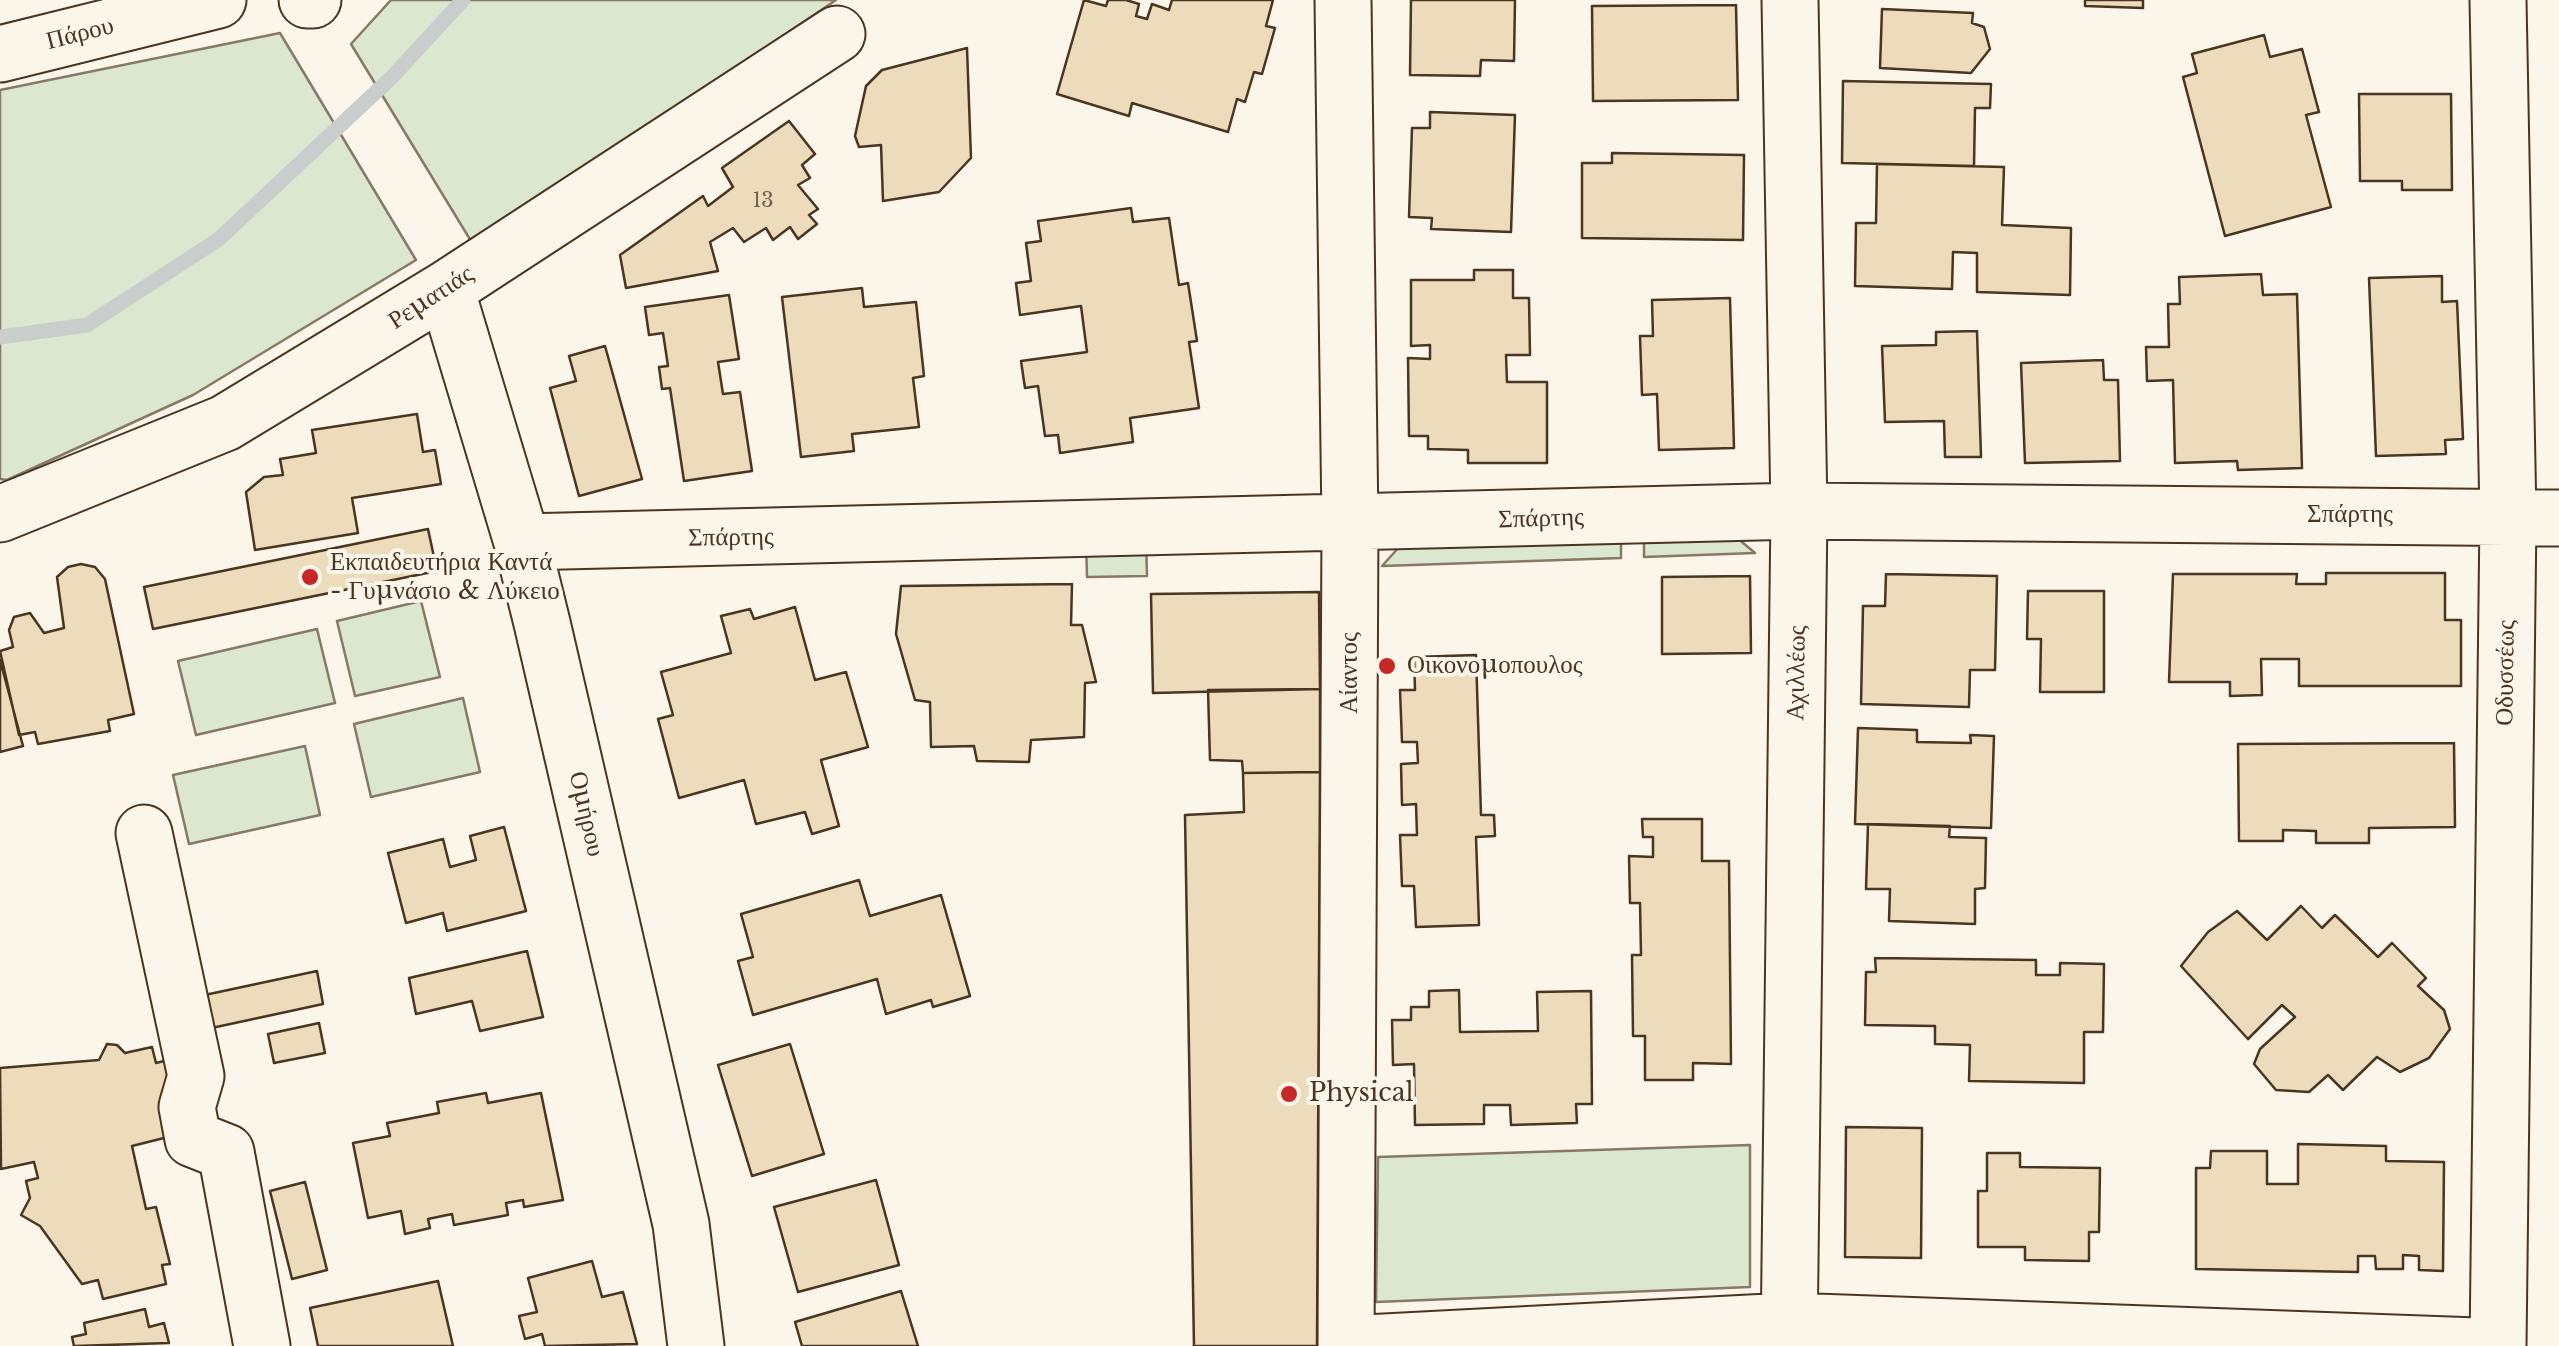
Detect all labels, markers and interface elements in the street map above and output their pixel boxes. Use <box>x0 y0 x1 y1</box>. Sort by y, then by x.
street label: Πάρου <box>43 11 117 57</box>
house number: 13 <box>752 189 774 213</box>
street label: Ρεματιάς <box>383 259 479 337</box>
street label: Σπάρτης <box>2307 500 2393 530</box>
street label: Σπάρτης <box>1498 503 1584 535</box>
street label: Σπάρτης <box>688 522 774 554</box>
place label: Εκπαιδευτήρια Καντά - Γυμνάσιο & Λύκειο <box>330 548 560 607</box>
marker: Εκπαιδευτήρια Καντά - Γυμνάσιο & Λύκειο <box>299 566 321 588</box>
street label: Οδυσσέως <box>2490 620 2522 726</box>
street label: Αχιλλέως <box>1781 625 1813 721</box>
street label: Αίαντος <box>1335 632 1365 714</box>
place label: Οικονομοπουλος <box>1407 651 1583 681</box>
marker: Οικονομοπουλος <box>1376 655 1398 677</box>
street label: Ομήρου <box>562 768 610 860</box>
place label: Physical <box>1309 1079 1414 1109</box>
marker: Physical <box>1278 1083 1300 1105</box>

